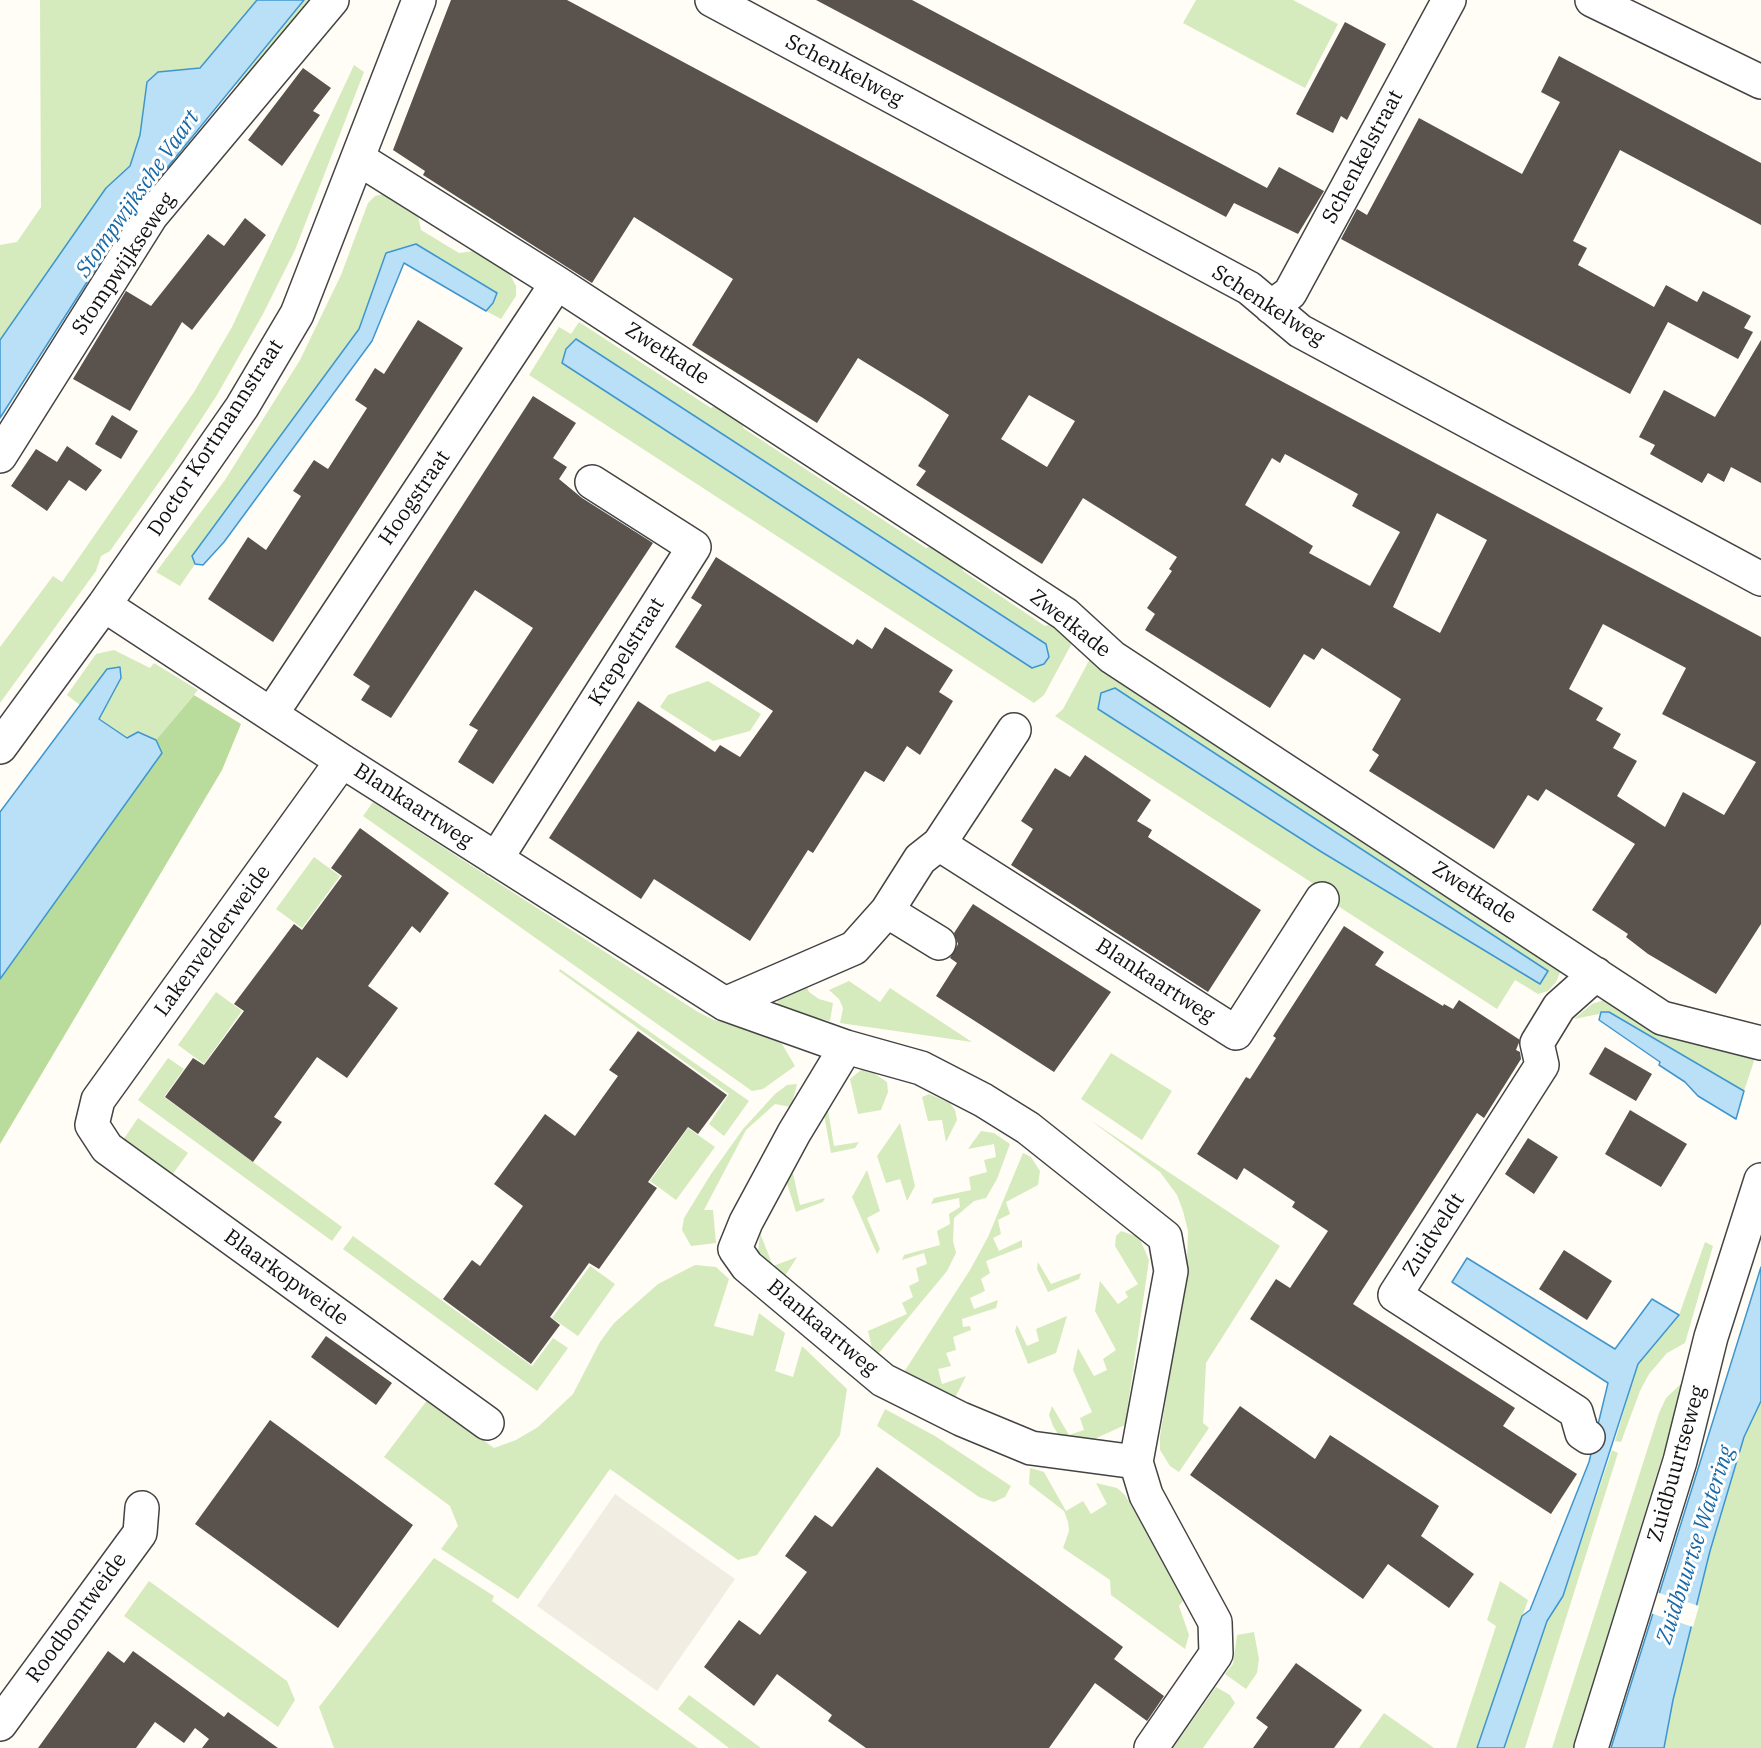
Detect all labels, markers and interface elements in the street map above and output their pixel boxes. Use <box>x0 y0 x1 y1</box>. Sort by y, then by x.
street label: Schenkelweg <box>781 30 907 112</box>
street label: Schenkelstraat <box>1317 86 1409 228</box>
water label: Stompwijksche Vaart <box>70 105 206 283</box>
street label: Stompwijkseweg <box>67 188 181 340</box>
street label: Schenkelweg <box>1207 260 1329 352</box>
street label: Zwetkade <box>620 317 714 391</box>
street label: Doctor Kortmannstraat <box>143 335 289 541</box>
street label: Hoogstraat <box>374 446 456 550</box>
street label: Zwetkade <box>1025 585 1115 663</box>
street label: Krepelstraat <box>584 593 670 711</box>
street label: Blankaartweg <box>349 758 477 854</box>
street label: Zwetkade <box>1427 856 1521 930</box>
street label: Lakenvelderweide <box>150 860 276 1022</box>
street label: Blankaartweg <box>1091 933 1219 1029</box>
street label: Zuidveldt <box>1398 1189 1470 1281</box>
street label: Blaarkopweide <box>219 1225 353 1331</box>
street label: Blankaartweg <box>762 1275 882 1381</box>
street label: Zuidbuurtseweg <box>1643 1383 1711 1545</box>
water label: Zuidbuurtse Watering <box>1652 1443 1740 1647</box>
street label: Roodbontweide <box>21 1548 133 1688</box>

